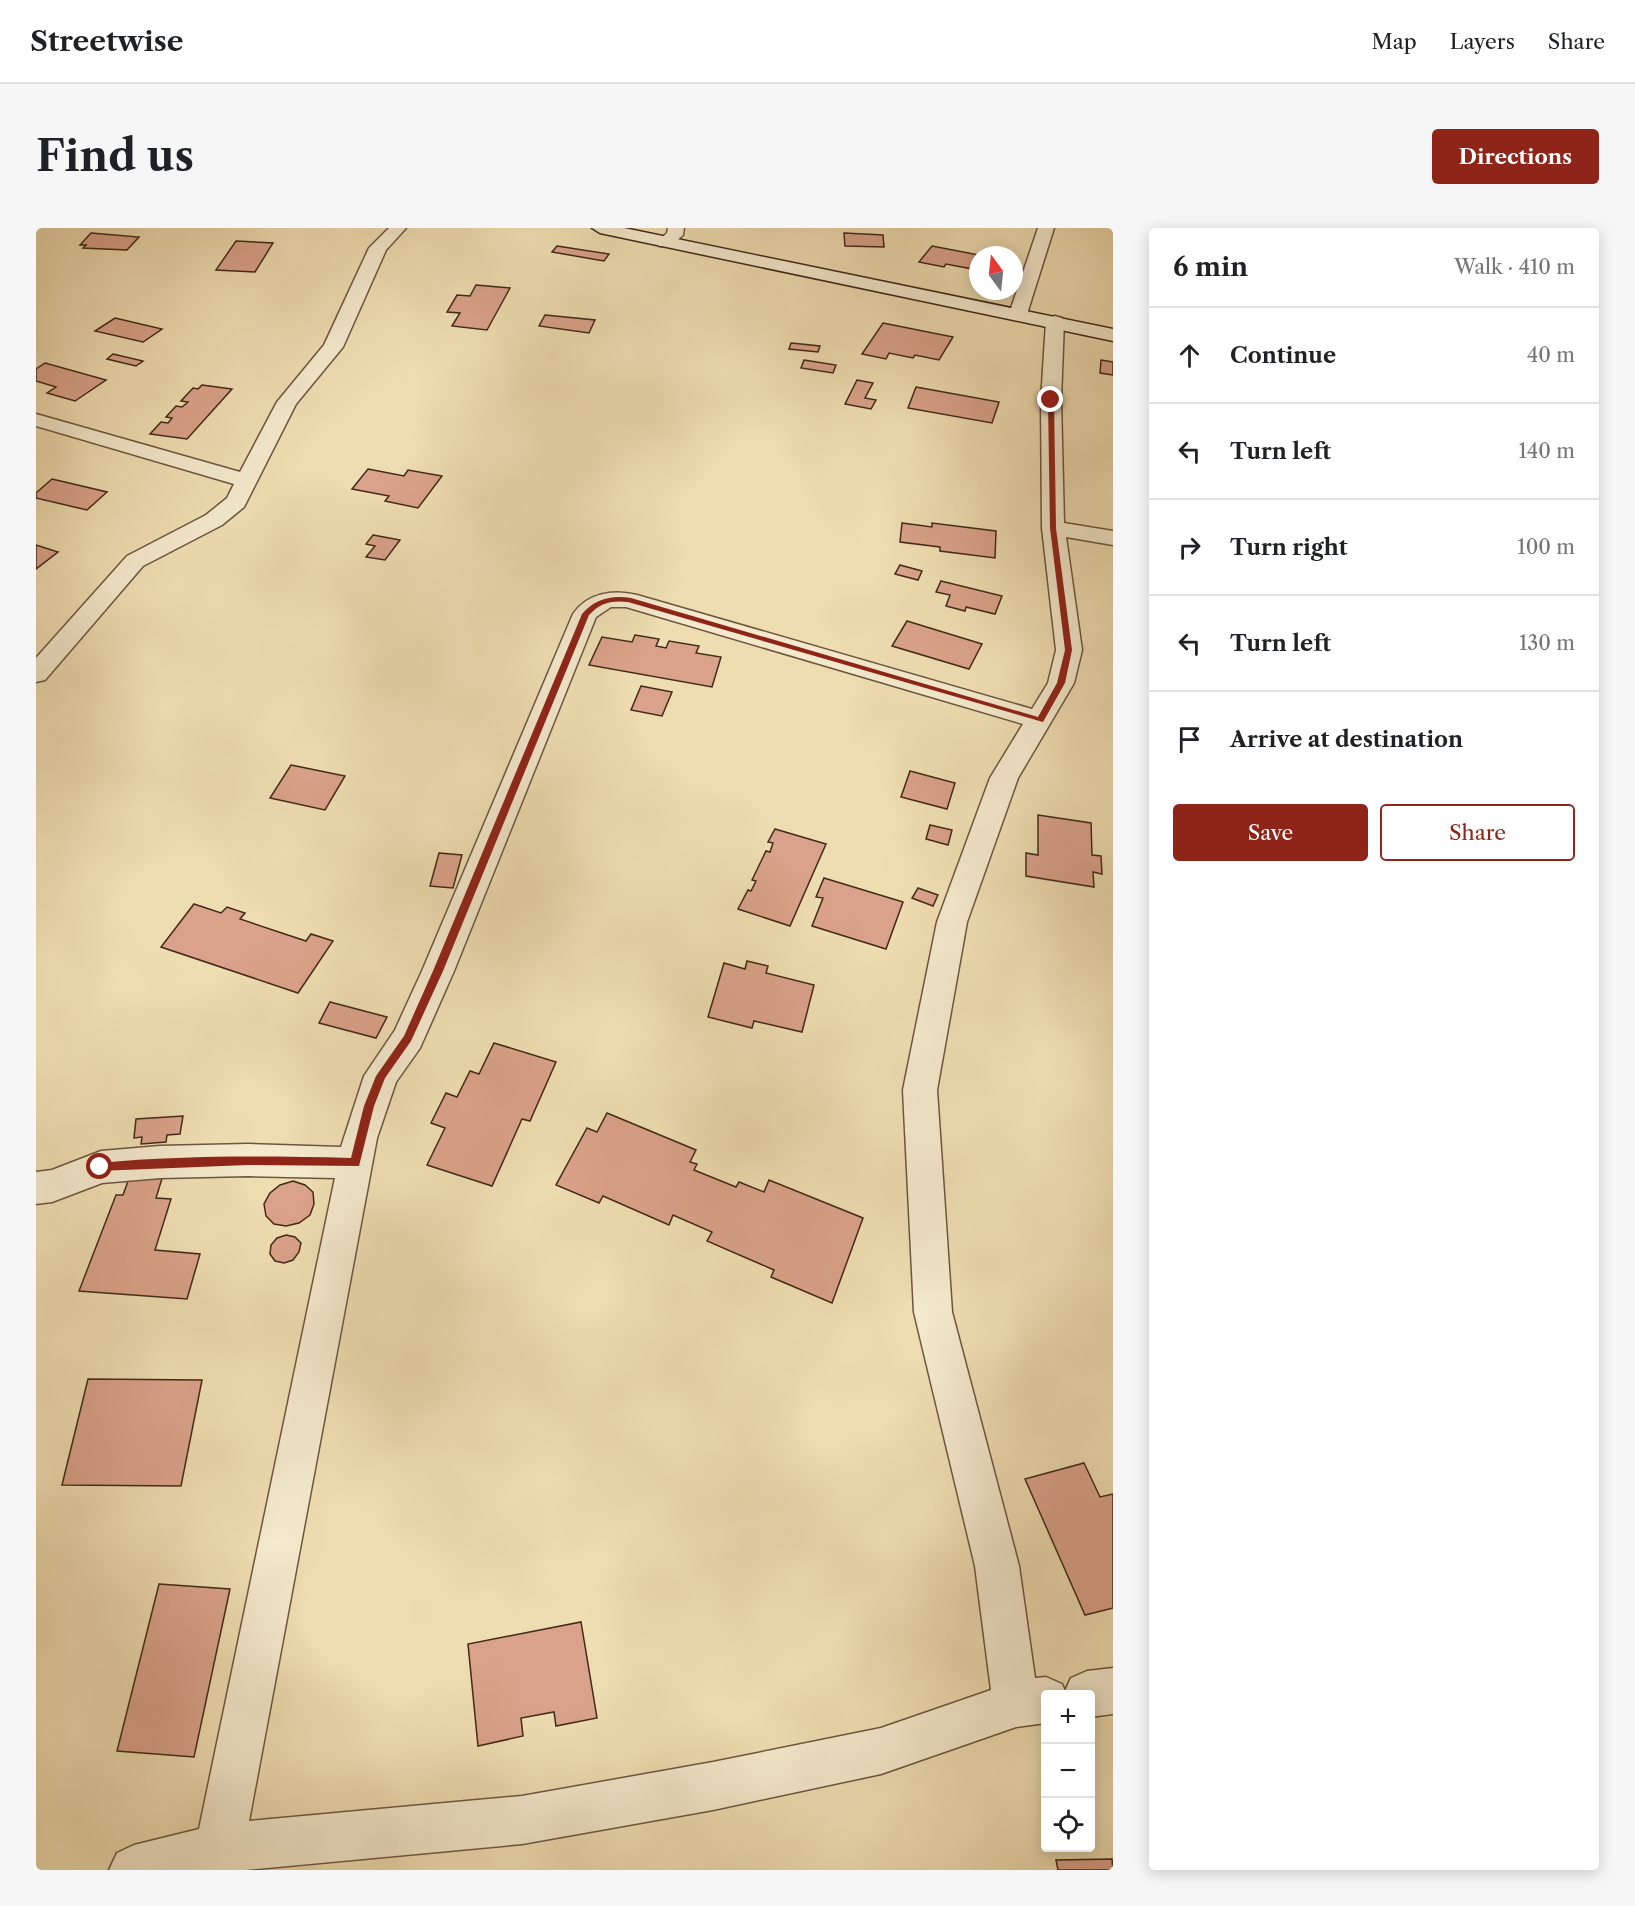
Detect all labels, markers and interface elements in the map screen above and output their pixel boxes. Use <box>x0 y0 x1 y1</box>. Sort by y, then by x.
text: Streetwise <box>30 24 184 58</box>
text: Map <box>1372 29 1417 54</box>
text: Layers <box>1450 29 1515 54</box>
text: Share <box>1548 29 1605 54</box>
button: Directions <box>1432 129 1599 184</box>
text: Find us <box>36 130 194 182</box>
north arrow <box>969 246 1023 300</box>
text: 6 min <box>1173 251 1248 283</box>
text: Walk · 410 m <box>1454 255 1575 279</box>
icon: ahead <box>1173 339 1206 372</box>
text: Continue <box>1230 342 1336 369</box>
text: 40 m <box>1527 343 1575 367</box>
route end <box>1037 386 1063 412</box>
icon: left <box>1173 435 1206 468</box>
text: Turn left <box>1230 438 1331 465</box>
text: 140 m <box>1518 439 1575 463</box>
icon: right <box>1173 531 1206 564</box>
text: Turn right <box>1230 534 1348 561</box>
text: 100 m <box>1517 535 1575 559</box>
icon: left <box>1173 627 1206 660</box>
text: Turn left <box>1230 630 1331 657</box>
text: 130 m <box>1519 631 1575 655</box>
icon: arrive <box>1173 723 1206 756</box>
text: Arrive at destination <box>1230 726 1463 753</box>
button: Save <box>1173 804 1368 861</box>
button: Share <box>1380 804 1575 861</box>
route start <box>86 1153 112 1179</box>
map controls <box>1041 1690 1095 1852</box>
button: + <box>1041 1690 1095 1744</box>
button: − <box>1041 1744 1095 1798</box>
button: locate <box>1041 1798 1095 1852</box>

